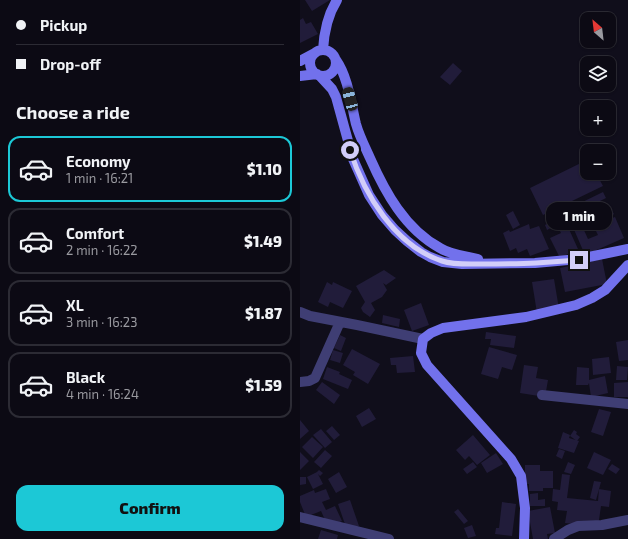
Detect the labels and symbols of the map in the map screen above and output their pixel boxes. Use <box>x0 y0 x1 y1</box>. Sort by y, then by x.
north arrow <box>580 12 616 48</box>
car <box>341 86 359 112</box>
route start <box>341 141 359 159</box>
callout: 1 min <box>546 202 612 230</box>
route end <box>570 251 588 269</box>

